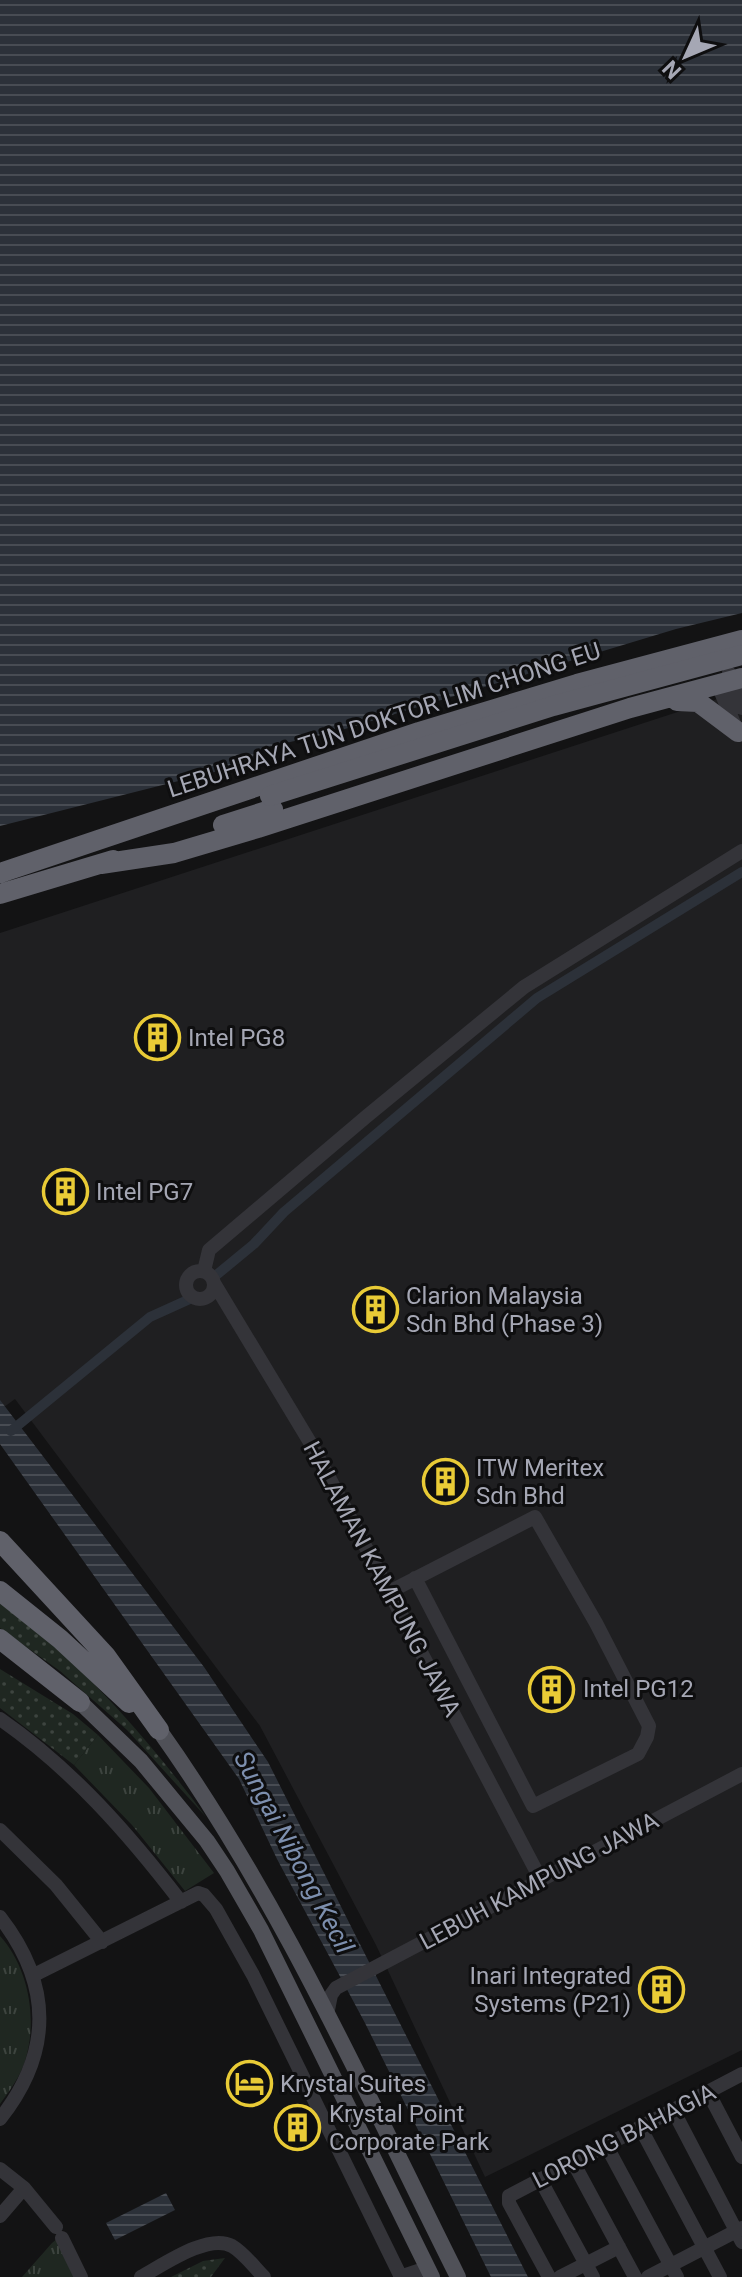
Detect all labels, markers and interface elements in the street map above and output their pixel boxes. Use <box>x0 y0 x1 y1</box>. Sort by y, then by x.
north arrow <box>646 16 726 96</box>
text: N <box>658 55 686 84</box>
street label: LEBUHRAYA TUN DOKTOR LIM CHONG EU <box>164 637 604 803</box>
building icon: Intel PG8 <box>133 1014 181 1062</box>
place label: Intel PG8 <box>188 1024 285 1052</box>
building icon: Intel PG7 <box>41 1168 89 1216</box>
place label: Intel PG7 <box>96 1178 193 1206</box>
place label: Clarion Malaysia Sdn Bhd (Phase 3) <box>406 1282 603 1338</box>
building icon: Clarion Malaysia Sdn Bhd (Phase 3) <box>351 1286 399 1334</box>
street label: HALAMAN KAMPUNG JAWA <box>297 1437 467 1722</box>
place label: ITW Meritex Sdn Bhd <box>476 1454 604 1510</box>
building icon: ITW Meritex Sdn Bhd <box>421 1458 469 1506</box>
building icon: Intel PG12 <box>528 1665 576 1713</box>
place label: Intel PG12 <box>583 1675 694 1703</box>
water label: Sungai Nibong Kecil <box>228 1746 360 1959</box>
street label: LEBUH KAMPUNG JAWA <box>415 1806 663 1956</box>
place label: Inari Integrated Systems (P21) <box>470 1962 631 2018</box>
building icon: Inari Integrated Systems (P21) <box>638 1966 686 2014</box>
hotel icon: Krystal Suites <box>225 2060 273 2108</box>
place label: Krystal Suites <box>280 2070 426 2098</box>
street label: LORONG BAHAGIA <box>528 2078 720 2194</box>
place label: Krystal Point Corporate Park <box>329 2100 490 2156</box>
building icon: Krystal Point Corporate Park <box>274 2104 322 2152</box>

